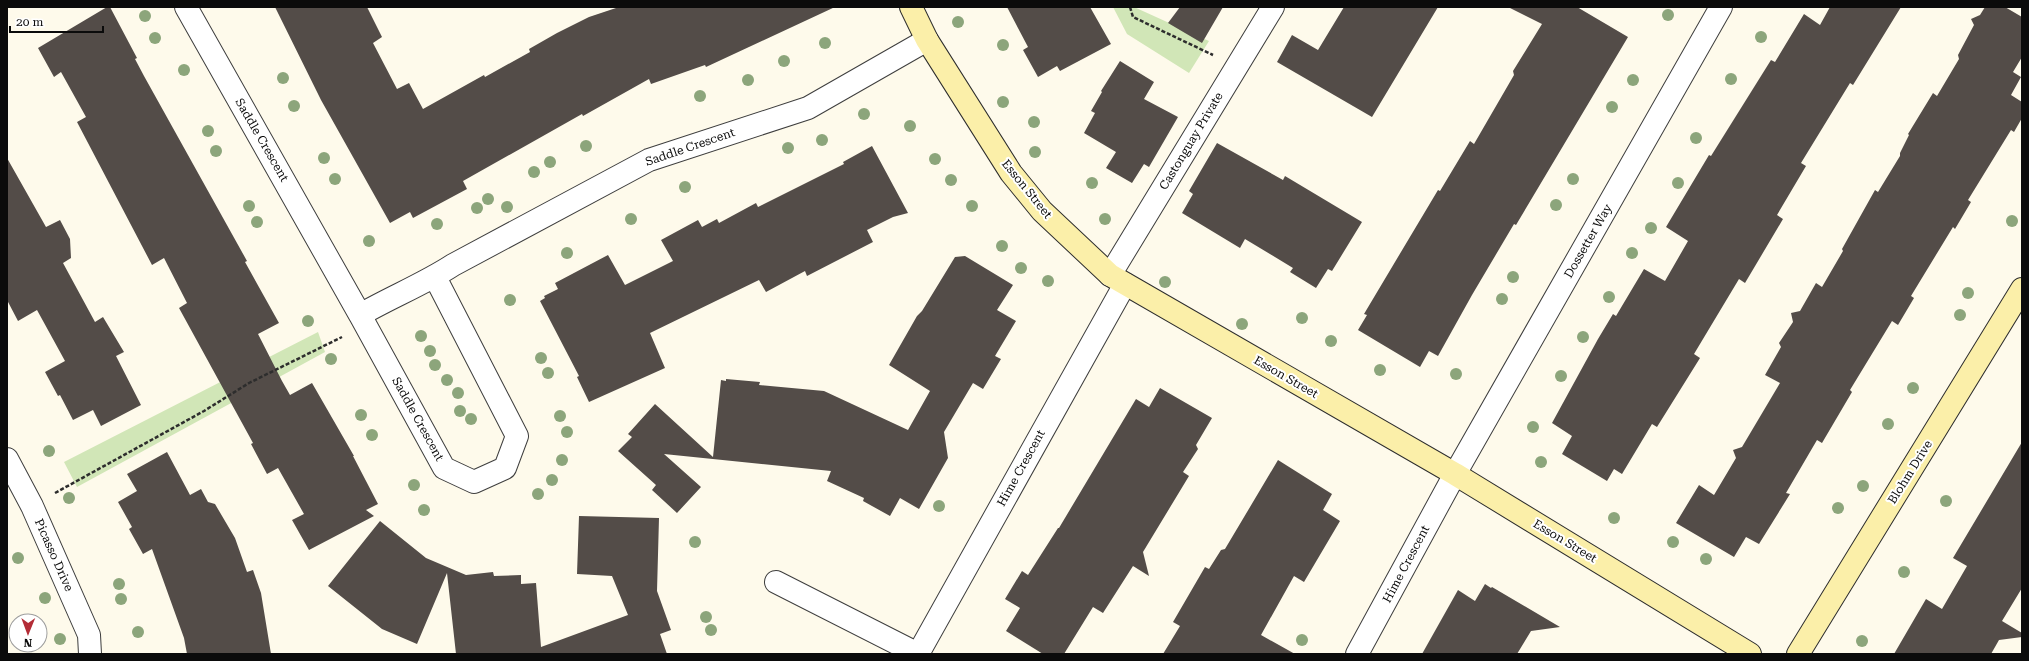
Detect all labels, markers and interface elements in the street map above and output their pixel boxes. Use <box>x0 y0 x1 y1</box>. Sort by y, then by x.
scale bar <box>10 8 103 34</box>
text: 20 m <box>16 15 43 29</box>
street label: Castonguay Private <box>1156 89 1226 192</box>
street label: Saddle Crescent <box>232 96 292 185</box>
street label: Saddle Crescent <box>643 125 737 169</box>
street label: Esson Street <box>999 157 1055 222</box>
street label: Dossetter Way <box>1561 201 1615 280</box>
street label: Esson Street <box>1251 353 1321 401</box>
street label: Saddle Crescent <box>389 375 447 464</box>
street label: Hime Crescent <box>994 427 1048 509</box>
street label: Blohm Drive <box>1885 437 1935 506</box>
street label: Picasso Drive <box>32 517 76 594</box>
street label: Esson Street <box>1531 517 1600 566</box>
street label: Hime Crescent <box>1380 522 1433 605</box>
north arrow <box>8 613 48 653</box>
text: N <box>23 636 32 649</box>

